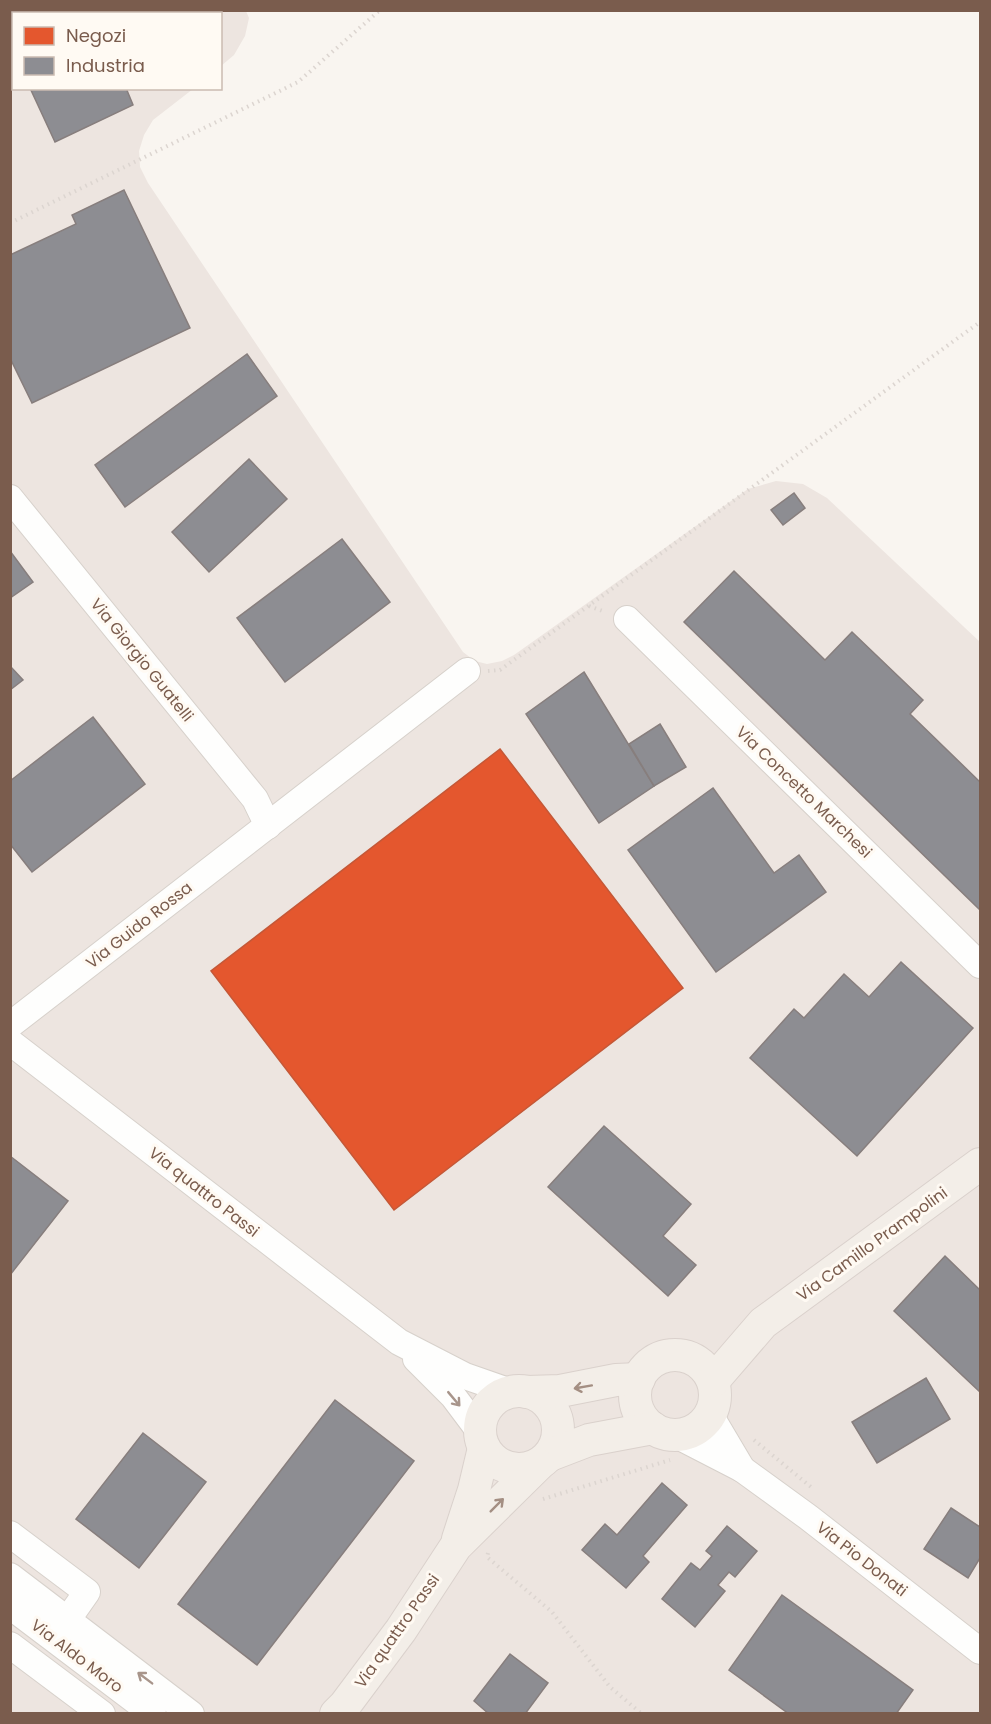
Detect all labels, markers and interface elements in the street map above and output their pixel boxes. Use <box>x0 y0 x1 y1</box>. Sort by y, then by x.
legend <box>12 12 222 90</box>
text: Negozi <box>66 23 126 48</box>
text: Industria <box>66 53 145 78</box>
street label: Via Giorgio Guatelli <box>85 593 199 727</box>
street label: Via Concetto Marchesi <box>731 721 877 863</box>
street label: Via Guido Rossa <box>81 876 197 974</box>
street label: Via quattro Passi <box>144 1142 264 1242</box>
street label: Via Camillo Prampolini <box>792 1181 952 1307</box>
one-way arrow <box>574 1382 594 1393</box>
one-way arrow <box>447 1391 461 1406</box>
one-way arrow <box>489 1497 504 1512</box>
street label: Via Pio Donati <box>812 1516 912 1602</box>
street label: Via quattro Passi <box>349 1569 445 1693</box>
street label: Via Aldo Moro <box>26 1614 128 1698</box>
one-way arrow <box>137 1672 153 1684</box>

